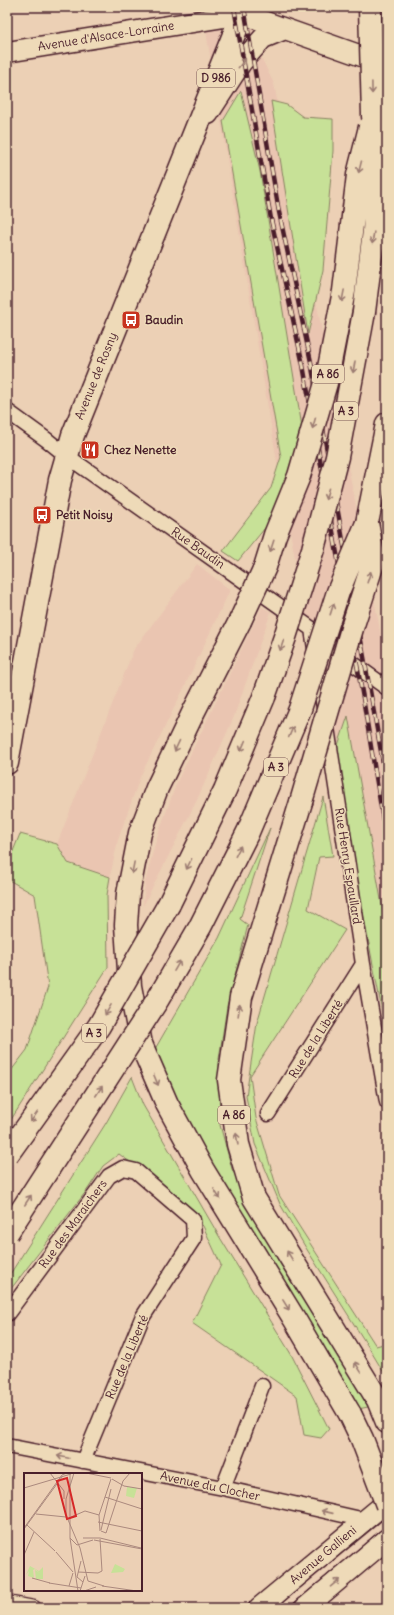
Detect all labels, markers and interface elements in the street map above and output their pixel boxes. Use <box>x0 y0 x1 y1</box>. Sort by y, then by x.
street label: Avenue d'Alsace-Lorraine <box>37 17 175 54</box>
one-way arrow <box>238 57 247 68</box>
road number: D 986 <box>197 69 235 87</box>
one-way arrow <box>368 81 376 94</box>
one-way arrow <box>356 161 363 174</box>
one-way arrow <box>370 231 377 244</box>
one-way arrow <box>339 289 347 302</box>
bus stop icon: Baudin <box>120 309 142 331</box>
place label: Baudin <box>145 312 183 327</box>
street label: Avenue de Rosny <box>71 330 120 422</box>
one-way arrow <box>350 360 358 373</box>
road number: A 86 <box>312 365 344 383</box>
road number: A 3 <box>334 402 358 420</box>
one-way arrow <box>310 416 317 429</box>
restaurant icon: Chez Nenette <box>79 439 101 461</box>
place label: Chez Nenette <box>104 442 177 457</box>
one-way arrow <box>323 487 331 500</box>
bus stop icon: Petit Noisy <box>31 504 53 526</box>
place label: Petit Noisy <box>56 507 113 523</box>
street label: Rue Baudin <box>169 524 228 572</box>
one-way arrow <box>268 539 275 552</box>
one-way arrow <box>366 571 373 584</box>
one-way arrow <box>329 602 336 615</box>
one-way arrow <box>278 639 285 652</box>
one-way arrow <box>287 726 295 738</box>
one-way arrow <box>239 739 247 751</box>
one-way arrow <box>173 740 180 752</box>
road number: A 3 <box>264 758 288 776</box>
street label: Rue Henry Espaullard <box>332 807 365 925</box>
one-way arrow <box>235 845 243 857</box>
one-way arrow <box>185 857 192 869</box>
one-way arrow <box>128 861 136 874</box>
one-way arrow <box>174 960 182 972</box>
street label: Rue de la Liberté <box>285 997 346 1081</box>
one-way arrow <box>103 1004 111 1016</box>
one-way arrow <box>235 1004 243 1017</box>
road number: A 3 <box>82 1024 106 1042</box>
one-way arrow <box>153 1073 161 1085</box>
one-way arrow <box>96 1085 104 1097</box>
road number: A 86 <box>218 1106 250 1124</box>
one-way arrow <box>30 1111 38 1122</box>
one-way arrow <box>233 1132 241 1145</box>
street label: Rue des Maraichers <box>35 1176 110 1271</box>
one-way arrow <box>214 1188 222 1200</box>
one-way arrow <box>25 1194 33 1206</box>
one-way arrow <box>286 1251 294 1262</box>
one-way arrow <box>282 1299 290 1311</box>
street label: Rue de la Liberté <box>102 1312 151 1401</box>
one-way arrow <box>354 1362 362 1373</box>
one-way arrow <box>57 1453 70 1461</box>
street label: Avenue du Clocher <box>159 1468 262 1503</box>
inset map <box>24 1473 142 1591</box>
one-way arrow <box>321 1507 334 1515</box>
street label: Avenue Gallieni <box>286 1522 359 1587</box>
one-way arrow <box>329 1578 340 1587</box>

